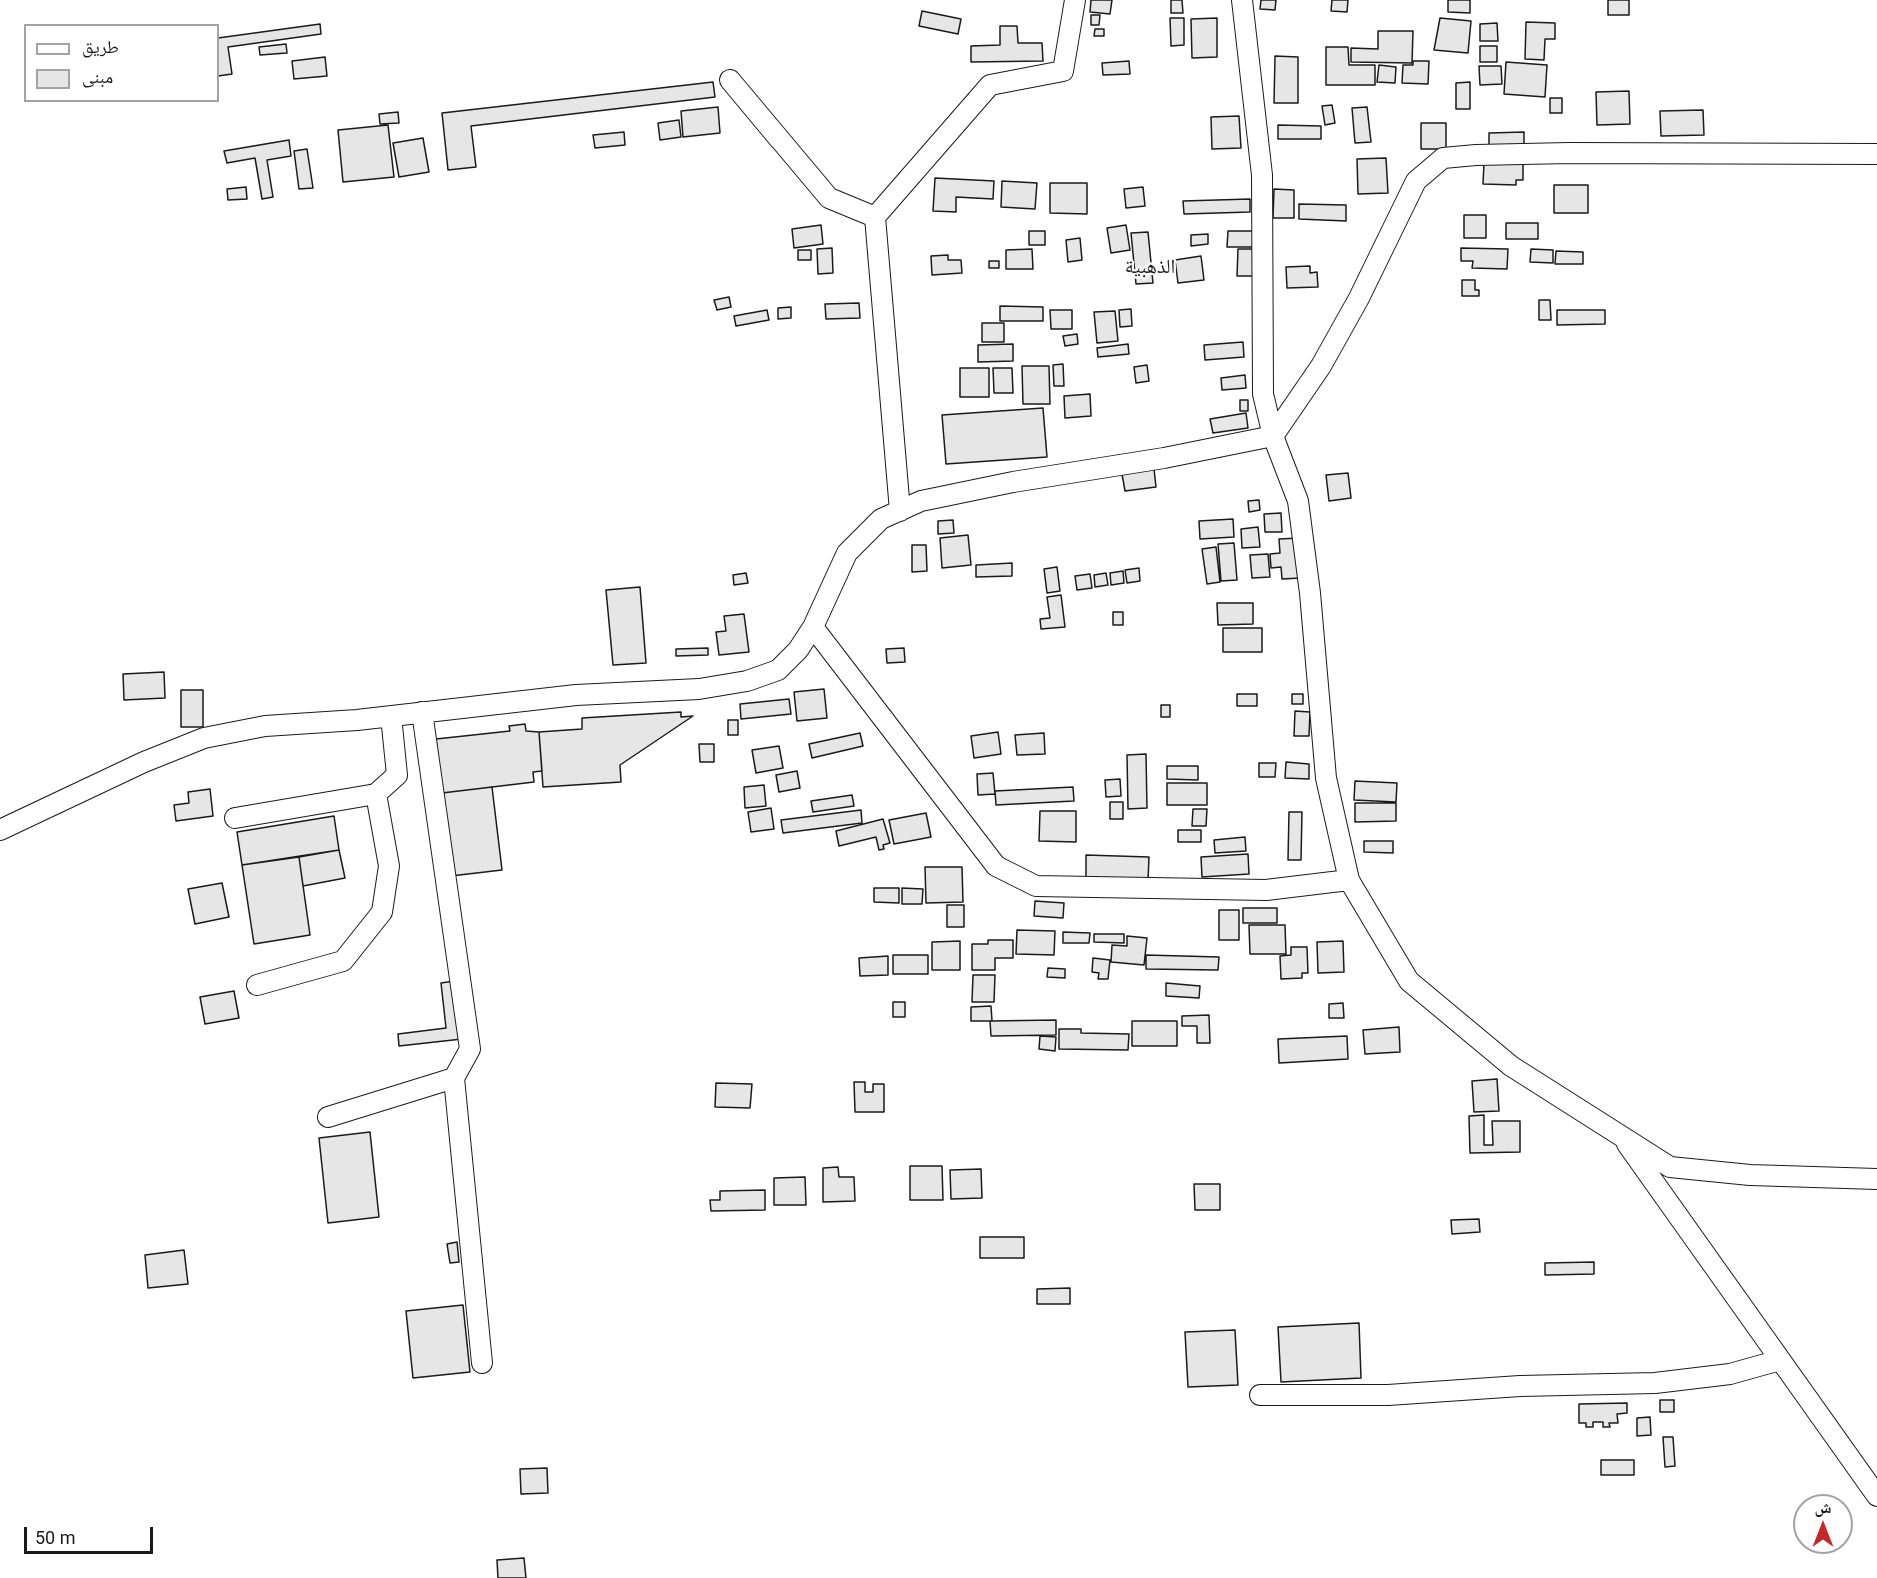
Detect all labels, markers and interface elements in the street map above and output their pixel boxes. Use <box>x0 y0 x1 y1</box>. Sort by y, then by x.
legend <box>24 24 219 102</box>
text: طريق <box>82 36 119 57</box>
text: مبنى <box>82 66 113 87</box>
district label: الذهبية <box>1125 256 1175 280</box>
north arrow <box>1793 1494 1853 1554</box>
text: ش <box>1815 1498 1831 1517</box>
scale bar <box>27 1515 156 1553</box>
text: 50 m <box>35 1527 75 1548</box>

